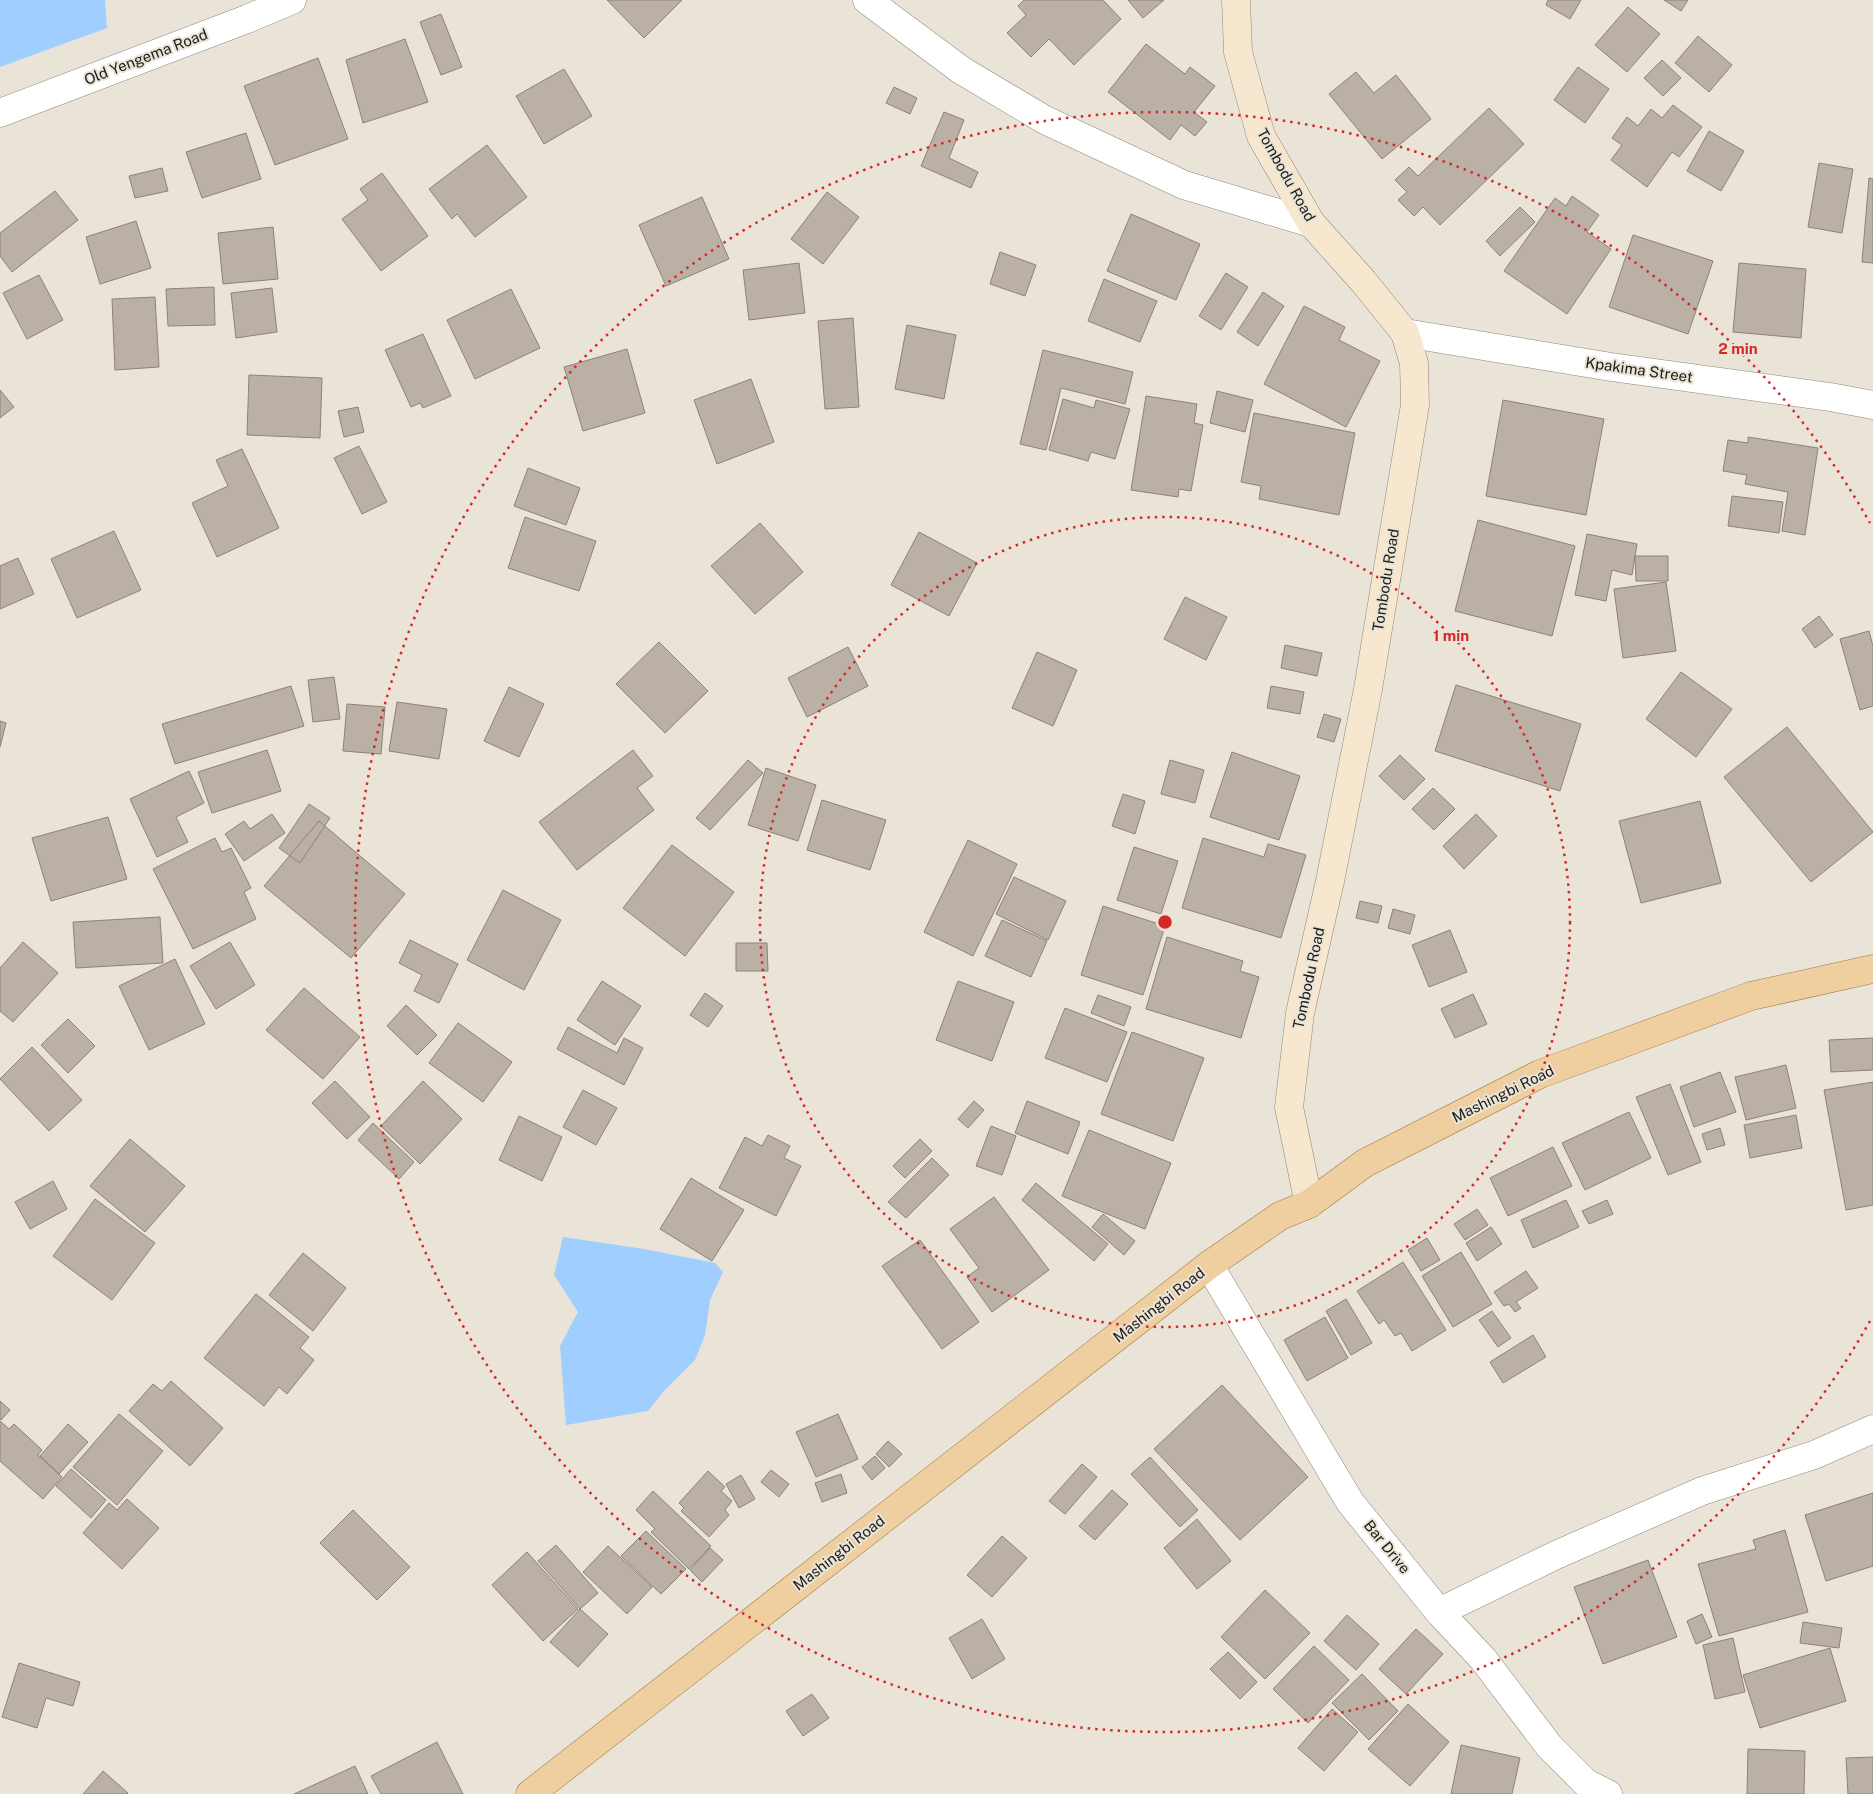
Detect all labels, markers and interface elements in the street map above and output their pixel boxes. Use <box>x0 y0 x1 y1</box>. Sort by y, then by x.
street label: Old Yengema Road <box>82 25 210 88</box>
street label: Tombodu Road <box>1254 125 1319 224</box>
text: 2 min <box>1718 340 1758 357</box>
street label: Kpakima Street <box>1584 354 1694 385</box>
street label: Tombodu Road <box>1369 527 1402 632</box>
text: 1 min <box>1433 627 1469 644</box>
centre of rings <box>1156 913 1174 931</box>
street label: Tombodu Road <box>1289 925 1328 1030</box>
street label: Mashingbi Road <box>1449 1062 1557 1126</box>
street label: Mashingbi Road <box>1110 1264 1208 1346</box>
street label: Mashingbi Road <box>790 1512 888 1594</box>
street label: Bar Drive <box>1361 1517 1414 1577</box>

